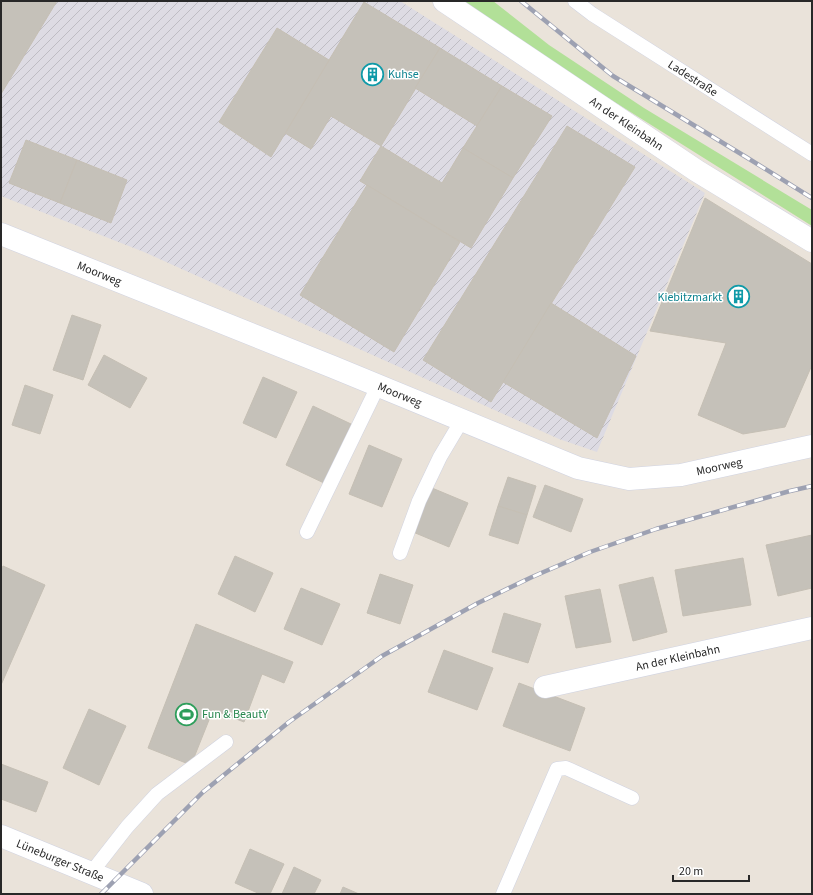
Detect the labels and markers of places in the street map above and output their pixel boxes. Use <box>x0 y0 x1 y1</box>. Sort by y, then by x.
building icon: Kuhse <box>359 61 385 87</box>
place label: Kuhse <box>388 66 419 83</box>
building icon: Kiebitzmarkt <box>725 284 751 310</box>
place label: Kiebitzmarkt <box>657 289 722 306</box>
sports icon: Fun & BeautY <box>173 701 199 727</box>
place label: Fun & BeautY <box>202 706 268 723</box>

